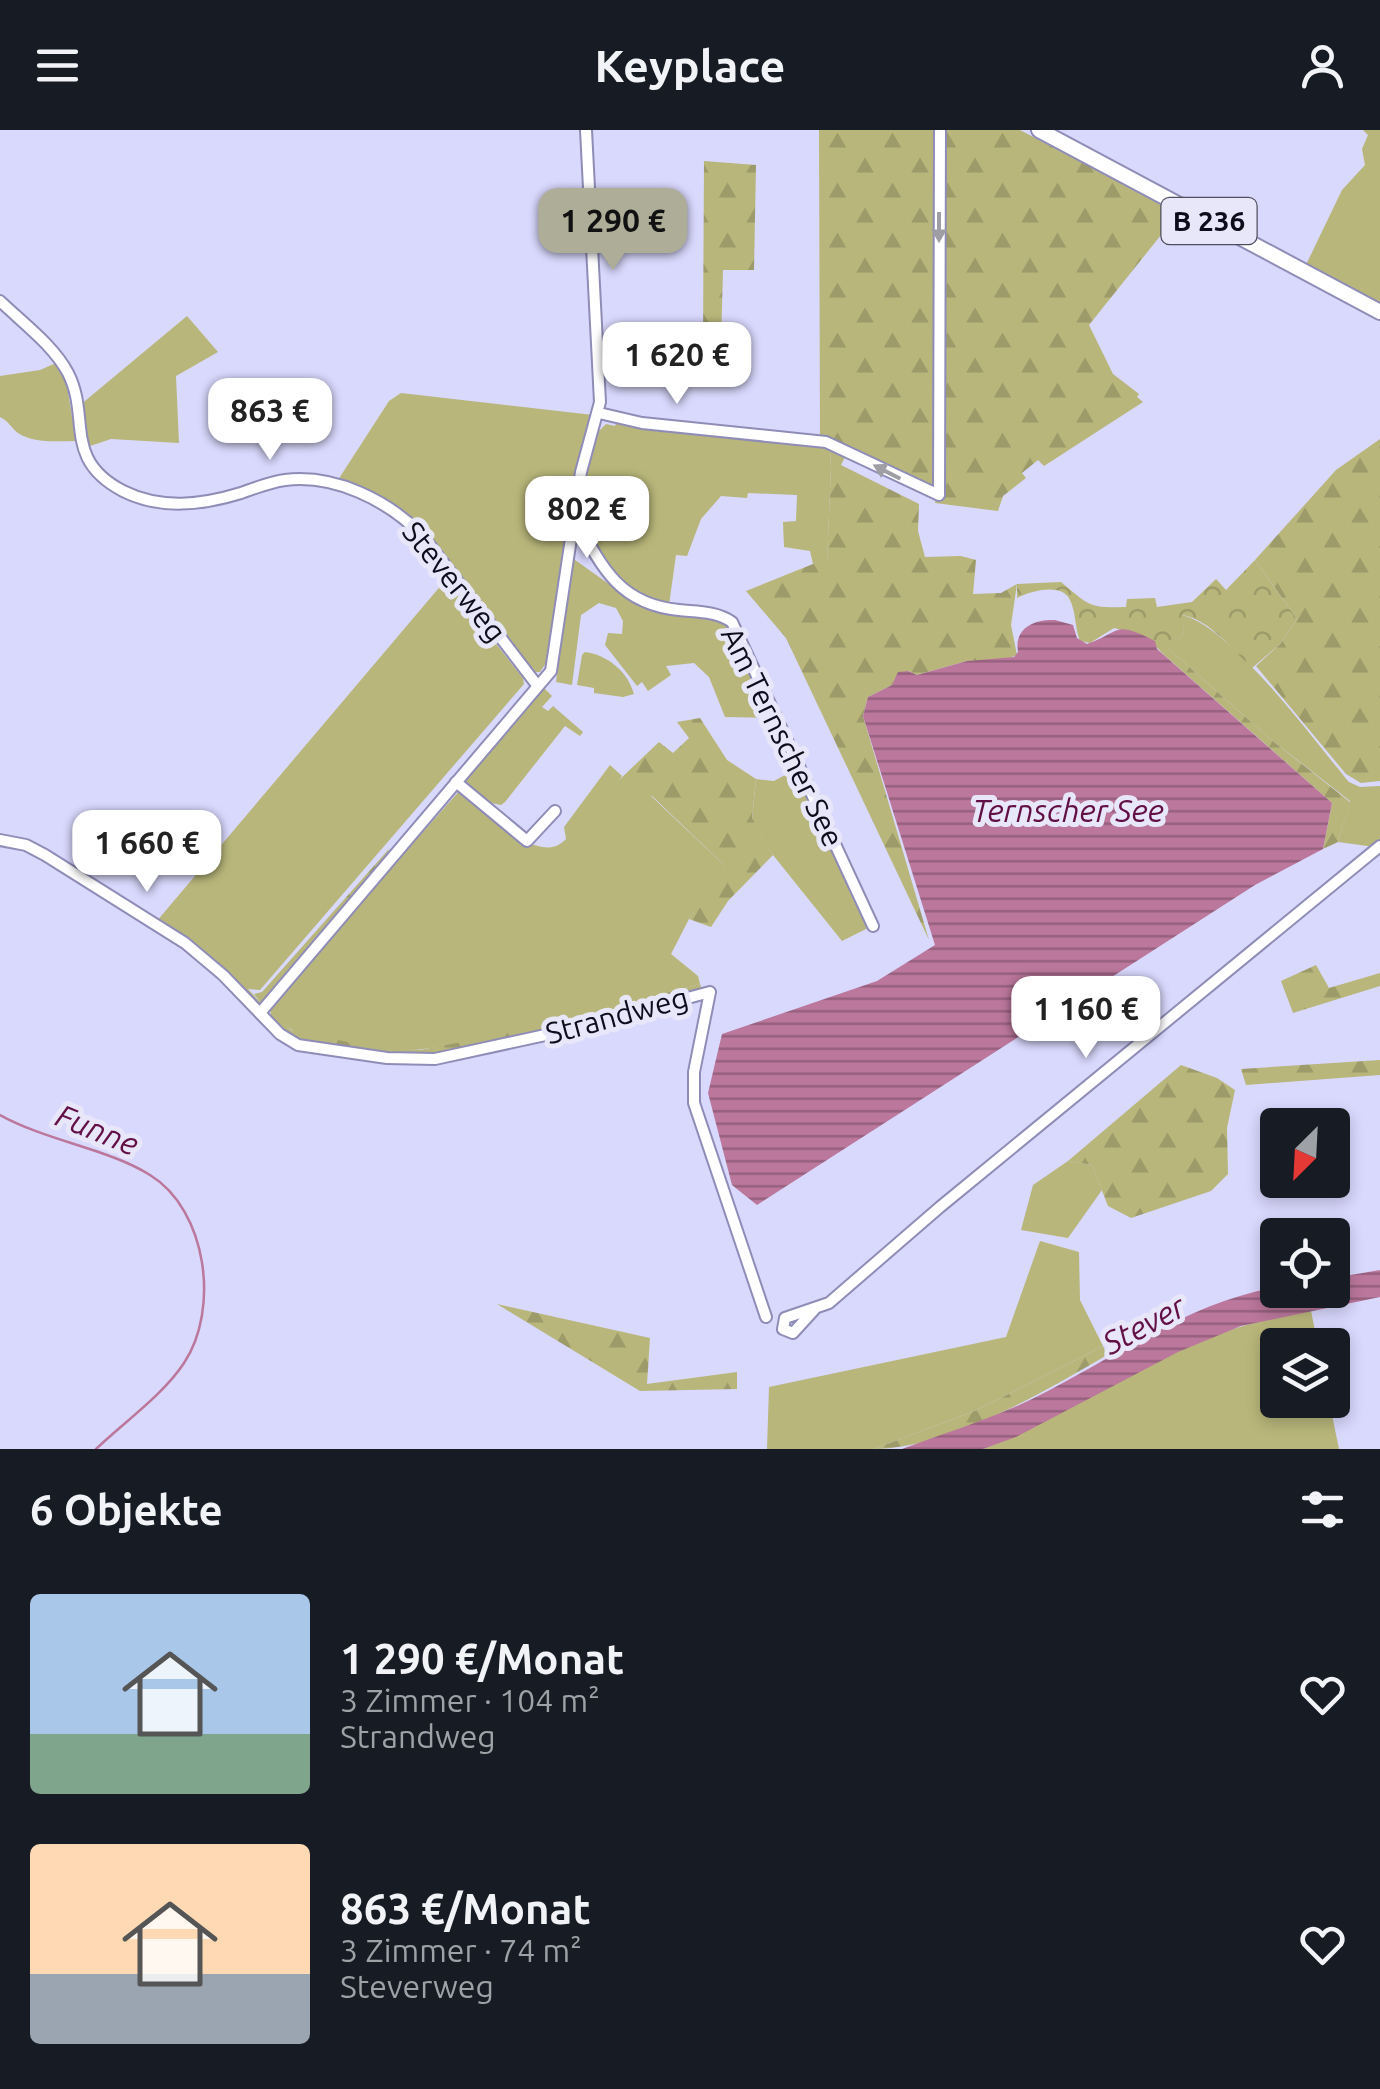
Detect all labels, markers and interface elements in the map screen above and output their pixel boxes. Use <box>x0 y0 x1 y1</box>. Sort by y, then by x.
icon: menu <box>30 38 85 93</box>
icon: person <box>1295 38 1350 93</box>
text: Keyplace <box>595 40 785 91</box>
pin: 1 290 € <box>521 188 705 273</box>
road number: B 236 <box>1162 198 1256 244</box>
text: 1 290 € <box>560 202 666 238</box>
one-way arrow <box>931 212 947 244</box>
pin: 1 620 € <box>585 322 769 407</box>
text: 1 620 € <box>624 336 730 372</box>
pin: 863 € <box>200 378 340 463</box>
text: 863 € <box>230 392 310 428</box>
one-way arrow <box>872 464 901 481</box>
pin: 802 € <box>517 476 657 561</box>
text: 802 € <box>547 490 627 526</box>
street label: Steverweg <box>396 515 513 648</box>
street label: Am Ternscher See <box>715 621 851 852</box>
water label: Ternscher See <box>972 792 1164 828</box>
pin: 1 660 € <box>55 810 239 895</box>
text: 1 660 € <box>94 824 200 860</box>
pin: 1 160 € <box>994 976 1178 1061</box>
street label: Strandweg <box>542 980 692 1050</box>
text: 1 160 € <box>1033 990 1139 1026</box>
water label: Funne <box>51 1096 144 1162</box>
north arrow <box>1260 1108 1350 1198</box>
map controls <box>1260 1108 1350 1418</box>
button: locate <box>1260 1218 1350 1308</box>
water label: Stever <box>1095 1287 1192 1361</box>
button: layers <box>1260 1328 1350 1418</box>
icon: filters <box>1295 1482 1350 1537</box>
text: 6 Objekte <box>30 1486 223 1533</box>
icon: home <box>110 1634 230 1754</box>
text: 1 290 €/Monat <box>340 1635 624 1682</box>
icon: heart <box>1295 1667 1350 1722</box>
text: 3 Zimmer · 104 m² <box>340 1682 600 1718</box>
text: Strandweg <box>340 1718 496 1754</box>
icon: home <box>110 1884 230 2004</box>
text: 863 €/Monat <box>340 1885 591 1932</box>
icon: heart <box>1295 1917 1350 1972</box>
text: 3 Zimmer · 74 m² <box>340 1932 582 1968</box>
text: Steverweg <box>340 1968 494 2004</box>

